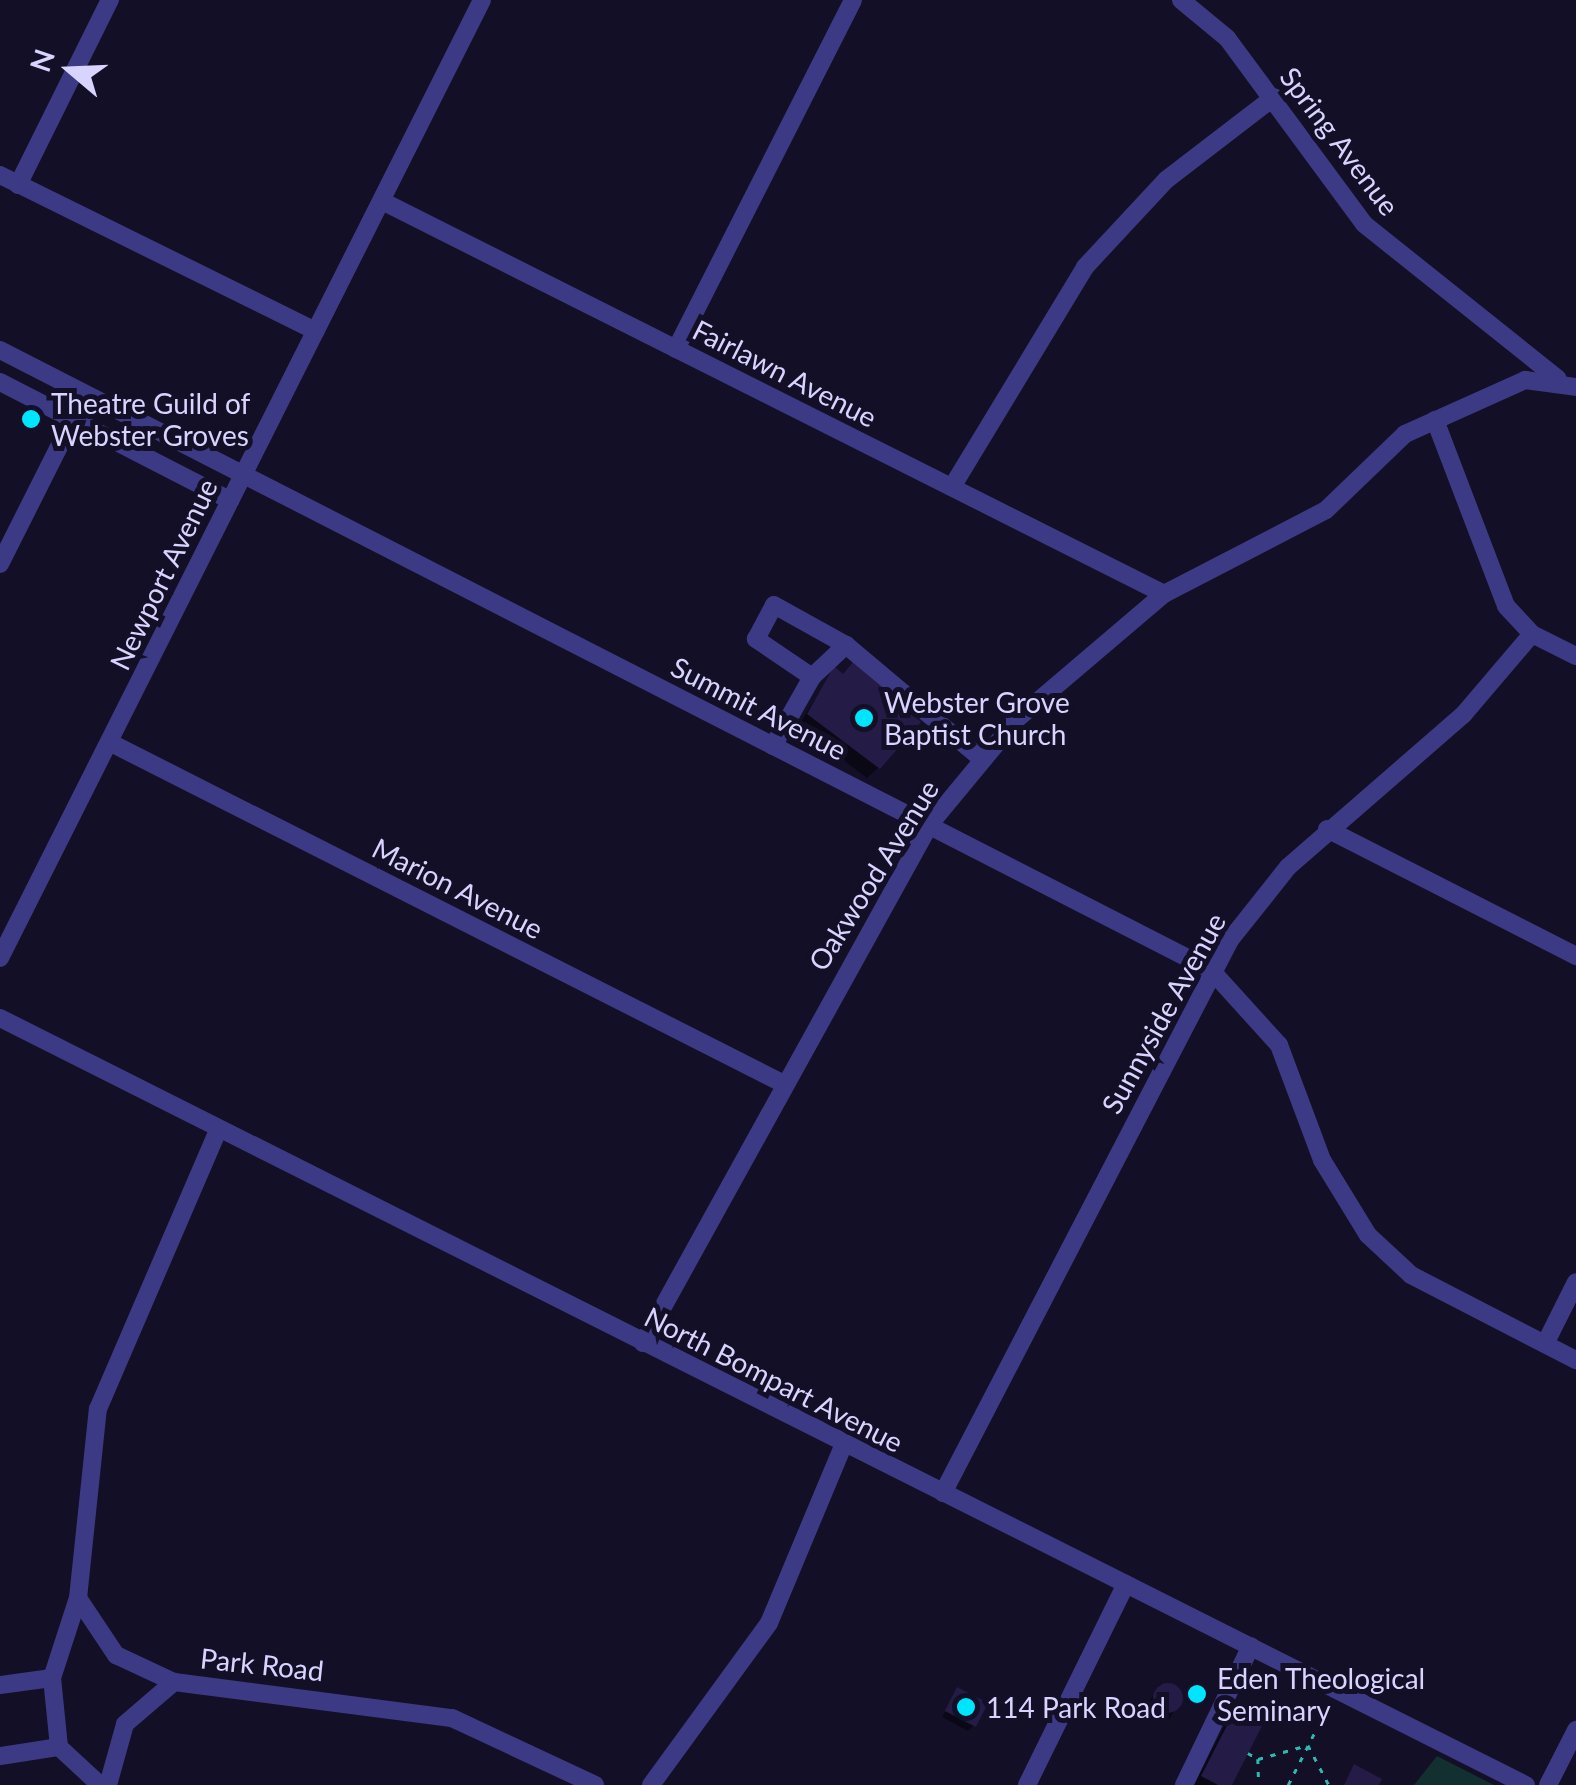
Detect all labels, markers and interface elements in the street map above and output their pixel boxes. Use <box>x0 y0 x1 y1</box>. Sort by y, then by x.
north arrow <box>20 20 120 120</box>
text: N <box>22 45 61 76</box>
street label: Spring Avenue <box>1273 60 1407 222</box>
street label: Fairlawn Avenue <box>687 312 883 434</box>
place label: Theatre Guild of Webster Groves <box>51 386 250 452</box>
marker: Theatre Guild of Webster Groves <box>20 408 42 430</box>
street label: Newport Avenue <box>102 473 224 675</box>
street label: Summit Avenue <box>665 649 853 767</box>
place label: Webster Grove Baptist Church <box>884 685 1070 751</box>
marker: Webster Grove Baptist Church <box>853 707 875 729</box>
street label: Oakwood Avenue <box>801 773 945 977</box>
street label: Marion Avenue <box>367 830 549 946</box>
street label: Sunnyside Avenue <box>1094 907 1232 1119</box>
street label: North Bompart Avenue <box>639 1299 909 1459</box>
street label: Park Road <box>199 1641 325 1687</box>
place label: Eden Theological Seminary <box>1217 1661 1426 1727</box>
marker: Eden Theological Seminary <box>1186 1683 1208 1705</box>
place label: 114 Park Road <box>986 1690 1166 1724</box>
marker: 114 Park Road <box>955 1696 977 1718</box>

